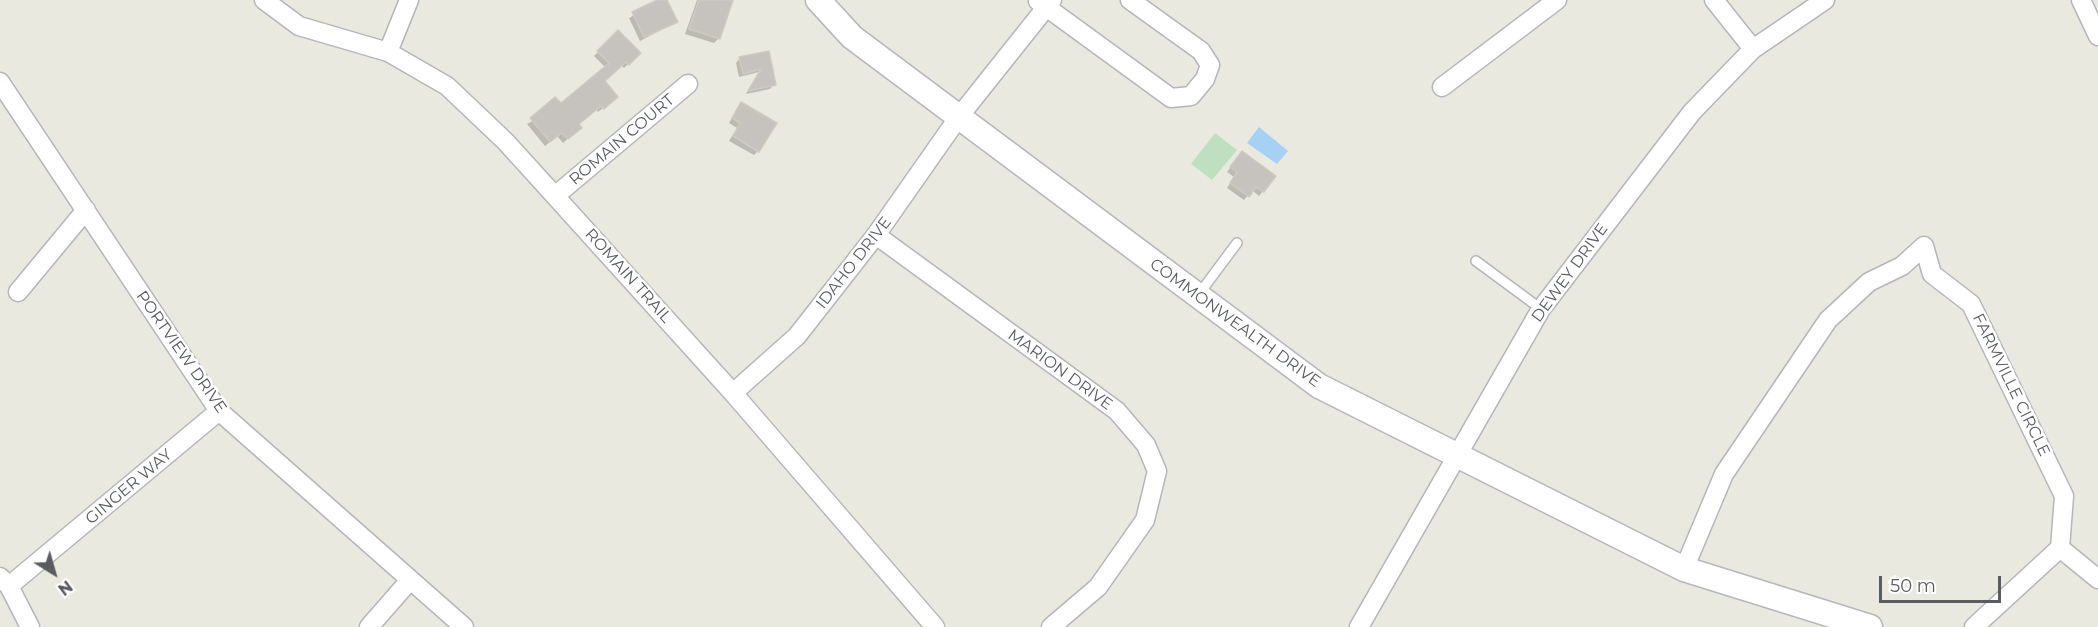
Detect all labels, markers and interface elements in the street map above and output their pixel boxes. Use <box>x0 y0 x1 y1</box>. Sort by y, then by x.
street label: ROMAIN COURT <box>566 90 678 190</box>
street label: IDAHO DRIVE <box>812 213 896 313</box>
street label: DEWEY DRIVE <box>1528 220 1612 326</box>
street label: ROMAIN TRAIL <box>581 225 675 327</box>
street label: COMMONWEALTH DRIVE <box>1146 255 1324 391</box>
street label: PORTVIEW DRIVE <box>132 287 230 417</box>
street label: FARMVILLE CIRCLE <box>1968 311 2054 459</box>
street label: MARION DRIVE <box>1004 326 1116 414</box>
street label: GINGER WAY <box>82 445 176 529</box>
north arrow <box>24 543 84 603</box>
scale bar <box>1882 564 2004 602</box>
text: 50 m <box>1890 575 1936 597</box>
text: N <box>54 576 76 599</box>

